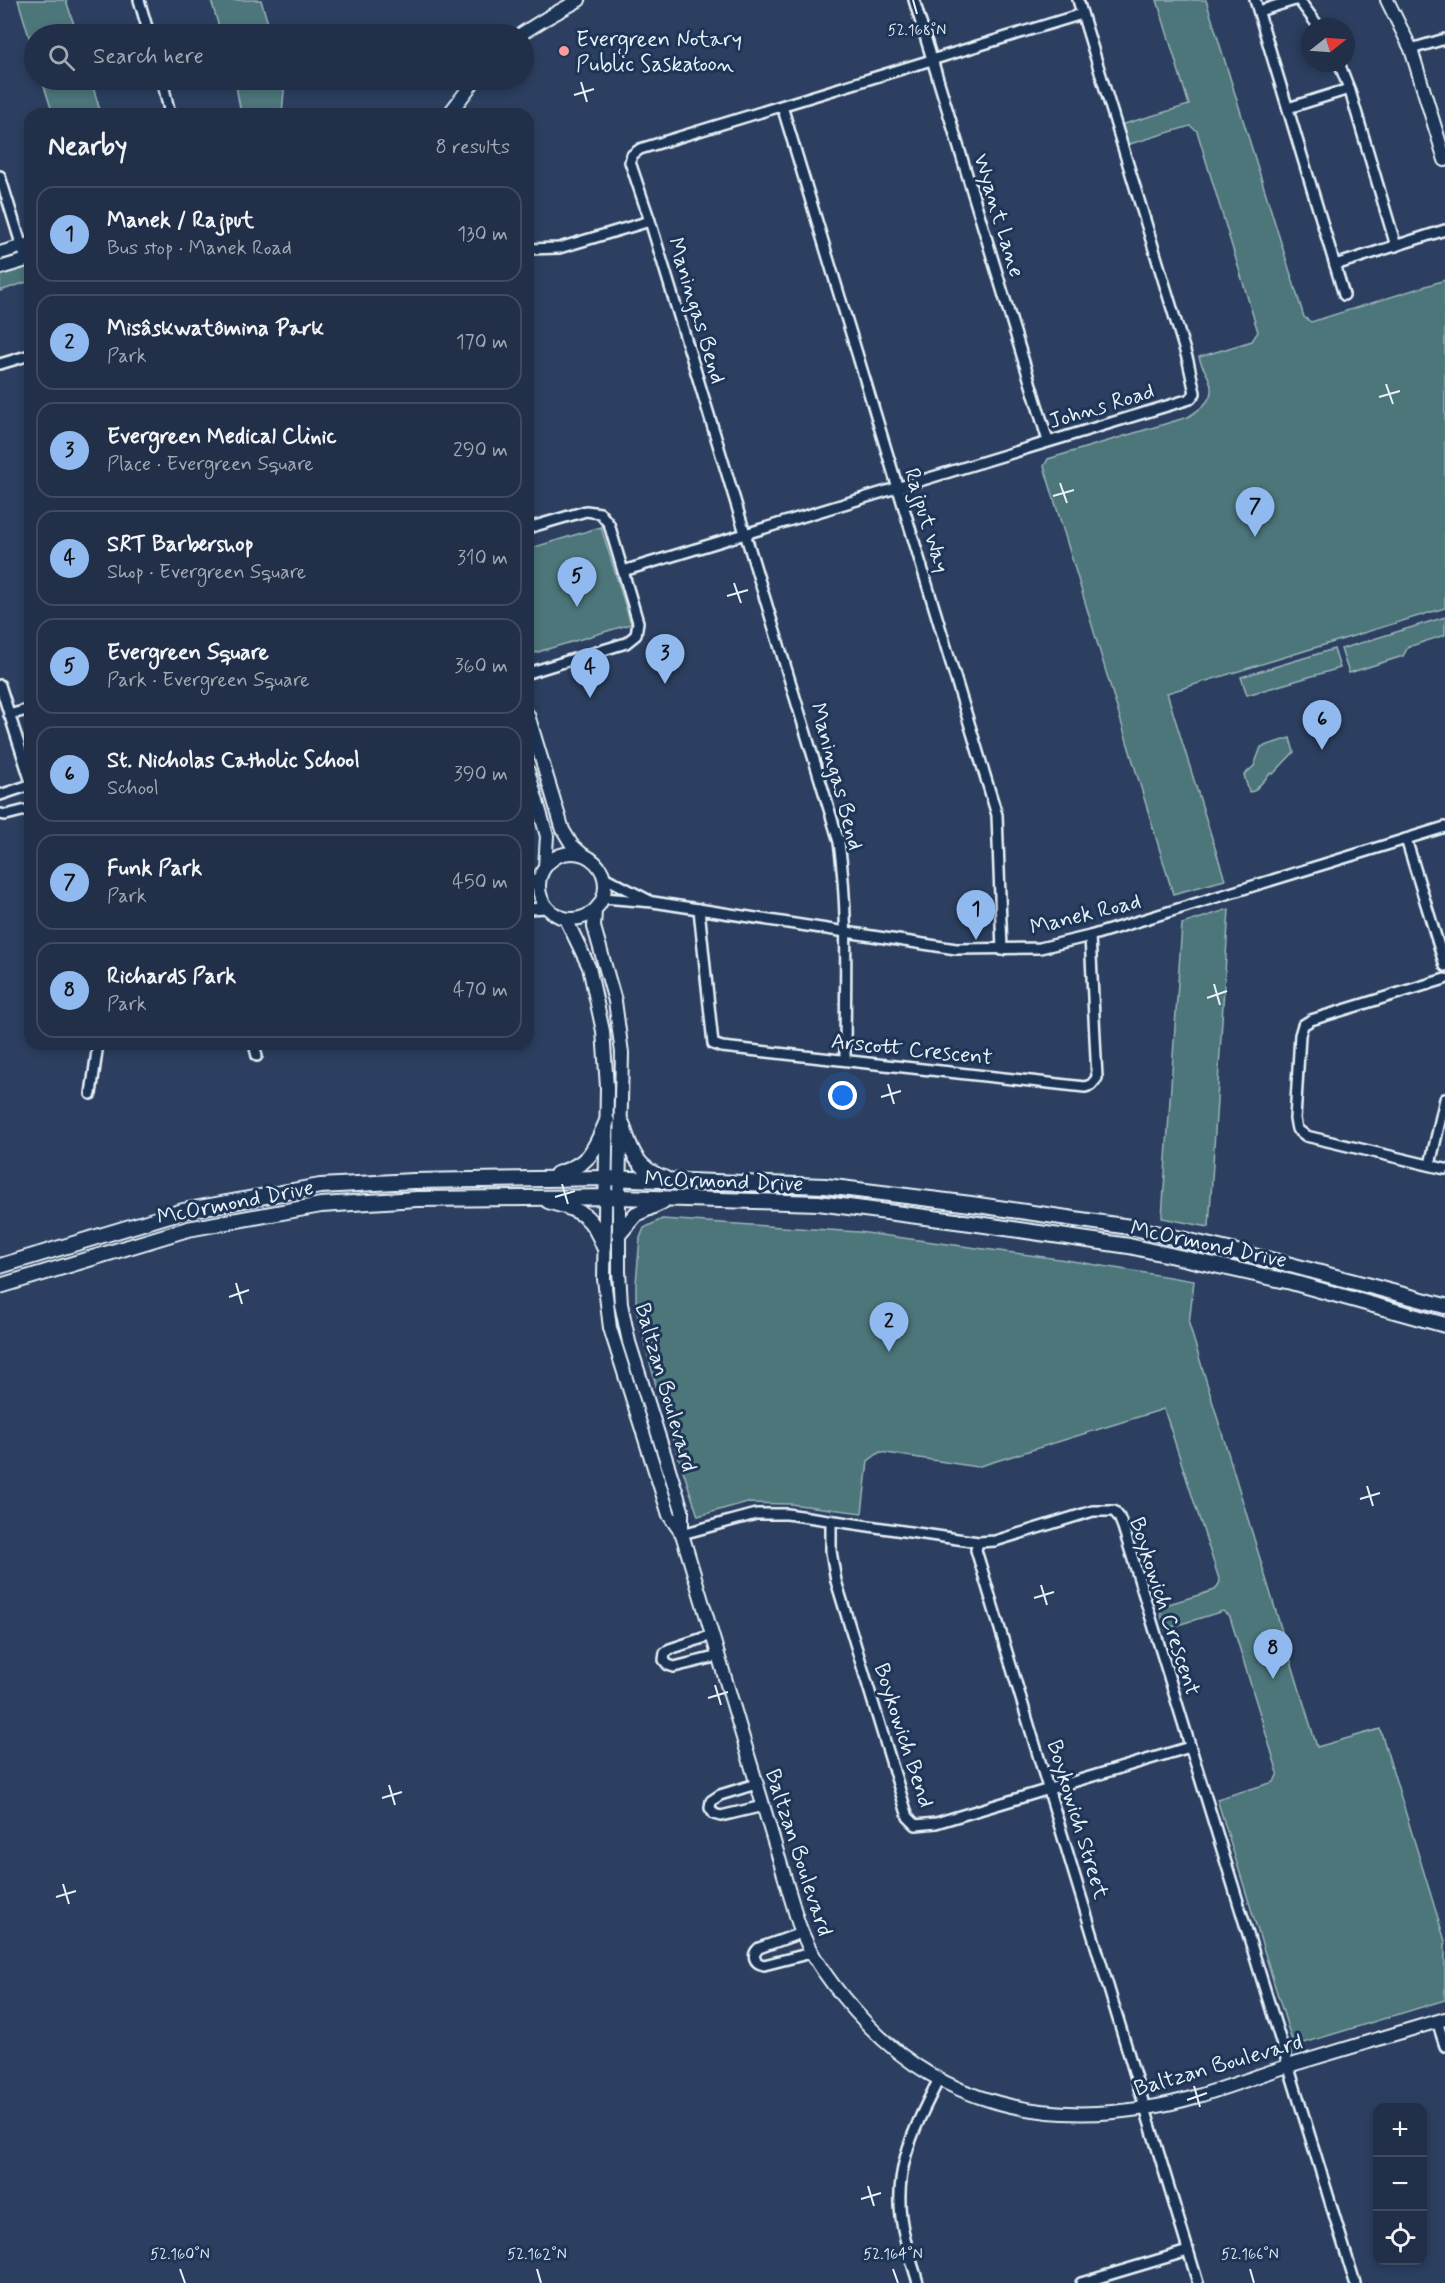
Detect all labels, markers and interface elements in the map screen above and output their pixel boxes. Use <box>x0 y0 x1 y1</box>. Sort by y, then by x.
north arrow <box>1301 18 1355 72</box>
text: 52.168°N <box>888 21 946 41</box>
search box <box>24 24 534 90</box>
place label: Evergreen Notary Public Saskatoon <box>576 26 742 79</box>
icon: search <box>45 41 78 74</box>
text: Search here <box>93 43 204 71</box>
marker: Evergreen Notary Public Saskatoon <box>557 44 571 58</box>
text: Nearby <box>48 130 127 164</box>
text: 8 results <box>436 134 510 161</box>
street label: Wyant Lane <box>966 150 1030 281</box>
text: Manek / Rajput <box>107 207 254 235</box>
text: 1 <box>65 221 74 248</box>
text: 130 m <box>457 221 508 248</box>
street label: Maningas Bend <box>660 234 732 387</box>
text: Bus stop · Manek Road <box>107 235 292 262</box>
text: Misâskwatômina Park <box>107 315 324 343</box>
text: 2 <box>65 329 74 356</box>
text: 170 m <box>456 329 508 356</box>
text: Park <box>107 343 147 370</box>
street label: Johns Road <box>1045 378 1158 436</box>
text: Evergreen Medical Clinic <box>107 423 337 451</box>
text: 3 <box>65 437 74 464</box>
text: 290 m <box>453 437 508 464</box>
text: Place · Evergreen Square <box>107 451 314 478</box>
street label: Rajput Way <box>896 465 955 576</box>
pin: 7 <box>1236 488 1274 537</box>
text: SRT Barbershop <box>107 531 254 559</box>
text: 4 <box>64 545 75 572</box>
text: 310 m <box>457 545 508 572</box>
pin: 5 <box>558 558 596 607</box>
text: Shop · Evergreen Square <box>107 559 306 586</box>
pin: 3 <box>646 634 684 684</box>
text: Evergreen Square <box>107 639 269 667</box>
pin: 4 <box>570 648 610 698</box>
text: 5 <box>64 653 76 680</box>
text: 360 m <box>455 653 508 680</box>
text: Park · Evergreen Square <box>107 667 309 694</box>
street label: Maningas Bend <box>802 700 869 854</box>
pin: 6 <box>1302 700 1342 750</box>
text: St. Nicholas Catholic School <box>107 747 360 775</box>
text: 6 <box>64 761 75 788</box>
text: 390 m <box>454 761 508 788</box>
text: School <box>107 775 159 802</box>
text: Funk Park <box>107 855 202 883</box>
text: 7 <box>63 869 76 896</box>
text: 450 m <box>452 869 508 896</box>
text: Park <box>107 883 147 910</box>
street label: Manek Road <box>1027 888 1144 942</box>
pin: 1 <box>956 890 996 940</box>
text: Richards Park <box>107 963 236 991</box>
text: 8 <box>64 977 75 1004</box>
text: 470 m <box>453 977 508 1004</box>
text: Park <box>107 991 147 1018</box>
street label: Arscott Crescent <box>830 1028 994 1072</box>
your location <box>828 1081 857 1110</box>
street label: McOrmond Drive <box>644 1165 804 1199</box>
street label: McOrmond Drive <box>155 1174 316 1232</box>
street label: McOrmond Drive <box>1128 1215 1289 1275</box>
street label: Baltzan Boulevard <box>628 1300 703 1475</box>
pin: 2 <box>870 1302 908 1352</box>
street label: Boykowich Crescent <box>1122 1514 1206 1699</box>
pin: 8 <box>1254 1630 1292 1679</box>
street label: Boykowich Bend <box>867 1660 940 1811</box>
street label: Boykowich Street <box>1040 1737 1115 1902</box>
street label: Baltzan Boulevard <box>758 1766 838 1940</box>
street label: Baltzan Boulevard <box>1131 2028 1306 2103</box>
map controls <box>1373 2103 1427 2265</box>
button: + <box>1373 2103 1427 2157</box>
button: − <box>1373 2157 1427 2211</box>
button: locate <box>1373 2211 1427 2265</box>
text: 52.160°N <box>150 2245 210 2265</box>
text: 52.162°N <box>507 2245 567 2265</box>
text: 52.164°N <box>863 2245 923 2265</box>
text: 52.166°N <box>1221 2245 1279 2265</box>

